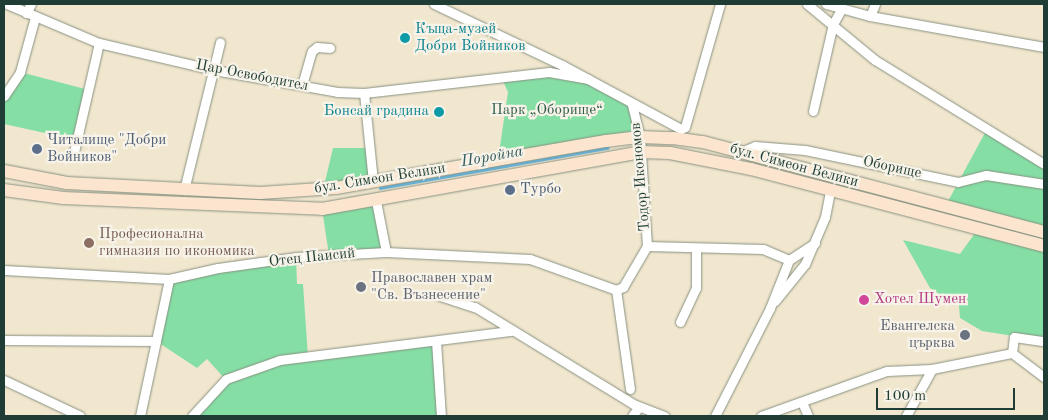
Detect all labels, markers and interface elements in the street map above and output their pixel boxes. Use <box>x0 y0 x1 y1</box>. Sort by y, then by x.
place label: Къща-музей Добри Войников <box>415 20 525 55</box>
marker: Къща-музей Добри Войников <box>399 32 411 44</box>
street label: Цар Освободител <box>194 56 310 96</box>
park label: Парк „Оборище“ <box>491 102 603 120</box>
place label: Бонсай градина <box>324 103 429 121</box>
marker: Бонсай градина <box>433 106 445 118</box>
street label: Тодор Икономов <box>627 122 655 232</box>
place label: Читалище "Добри Войников" <box>47 131 166 166</box>
street label: бул. Симеон Велики <box>728 140 860 192</box>
water label: Поройна <box>459 142 525 172</box>
marker: Читалище "Добри Войников" <box>31 143 43 155</box>
street label: Оборище <box>861 153 923 183</box>
street label: бул. Симеон Велики <box>313 160 447 198</box>
place label: Турбо <box>520 181 561 199</box>
marker: Турбо <box>504 184 516 196</box>
place label: Професионална гимназия по икономика <box>99 225 255 260</box>
marker: Професионална гимназия по икономика <box>83 237 95 249</box>
street label: Отец Паисий <box>268 245 356 271</box>
place label: Православен храм "Св. Възнесение" <box>371 269 492 304</box>
marker: Православен храм "Св. Възнесение" <box>355 281 367 293</box>
place label: Хотел Шумен <box>874 291 966 309</box>
marker: Хотел Шумен <box>858 294 870 306</box>
place label: Евангелска църква <box>880 317 955 352</box>
marker: Евангелска църква <box>959 329 971 341</box>
scale bar <box>878 378 1017 410</box>
text: 100 m <box>884 389 926 404</box>

